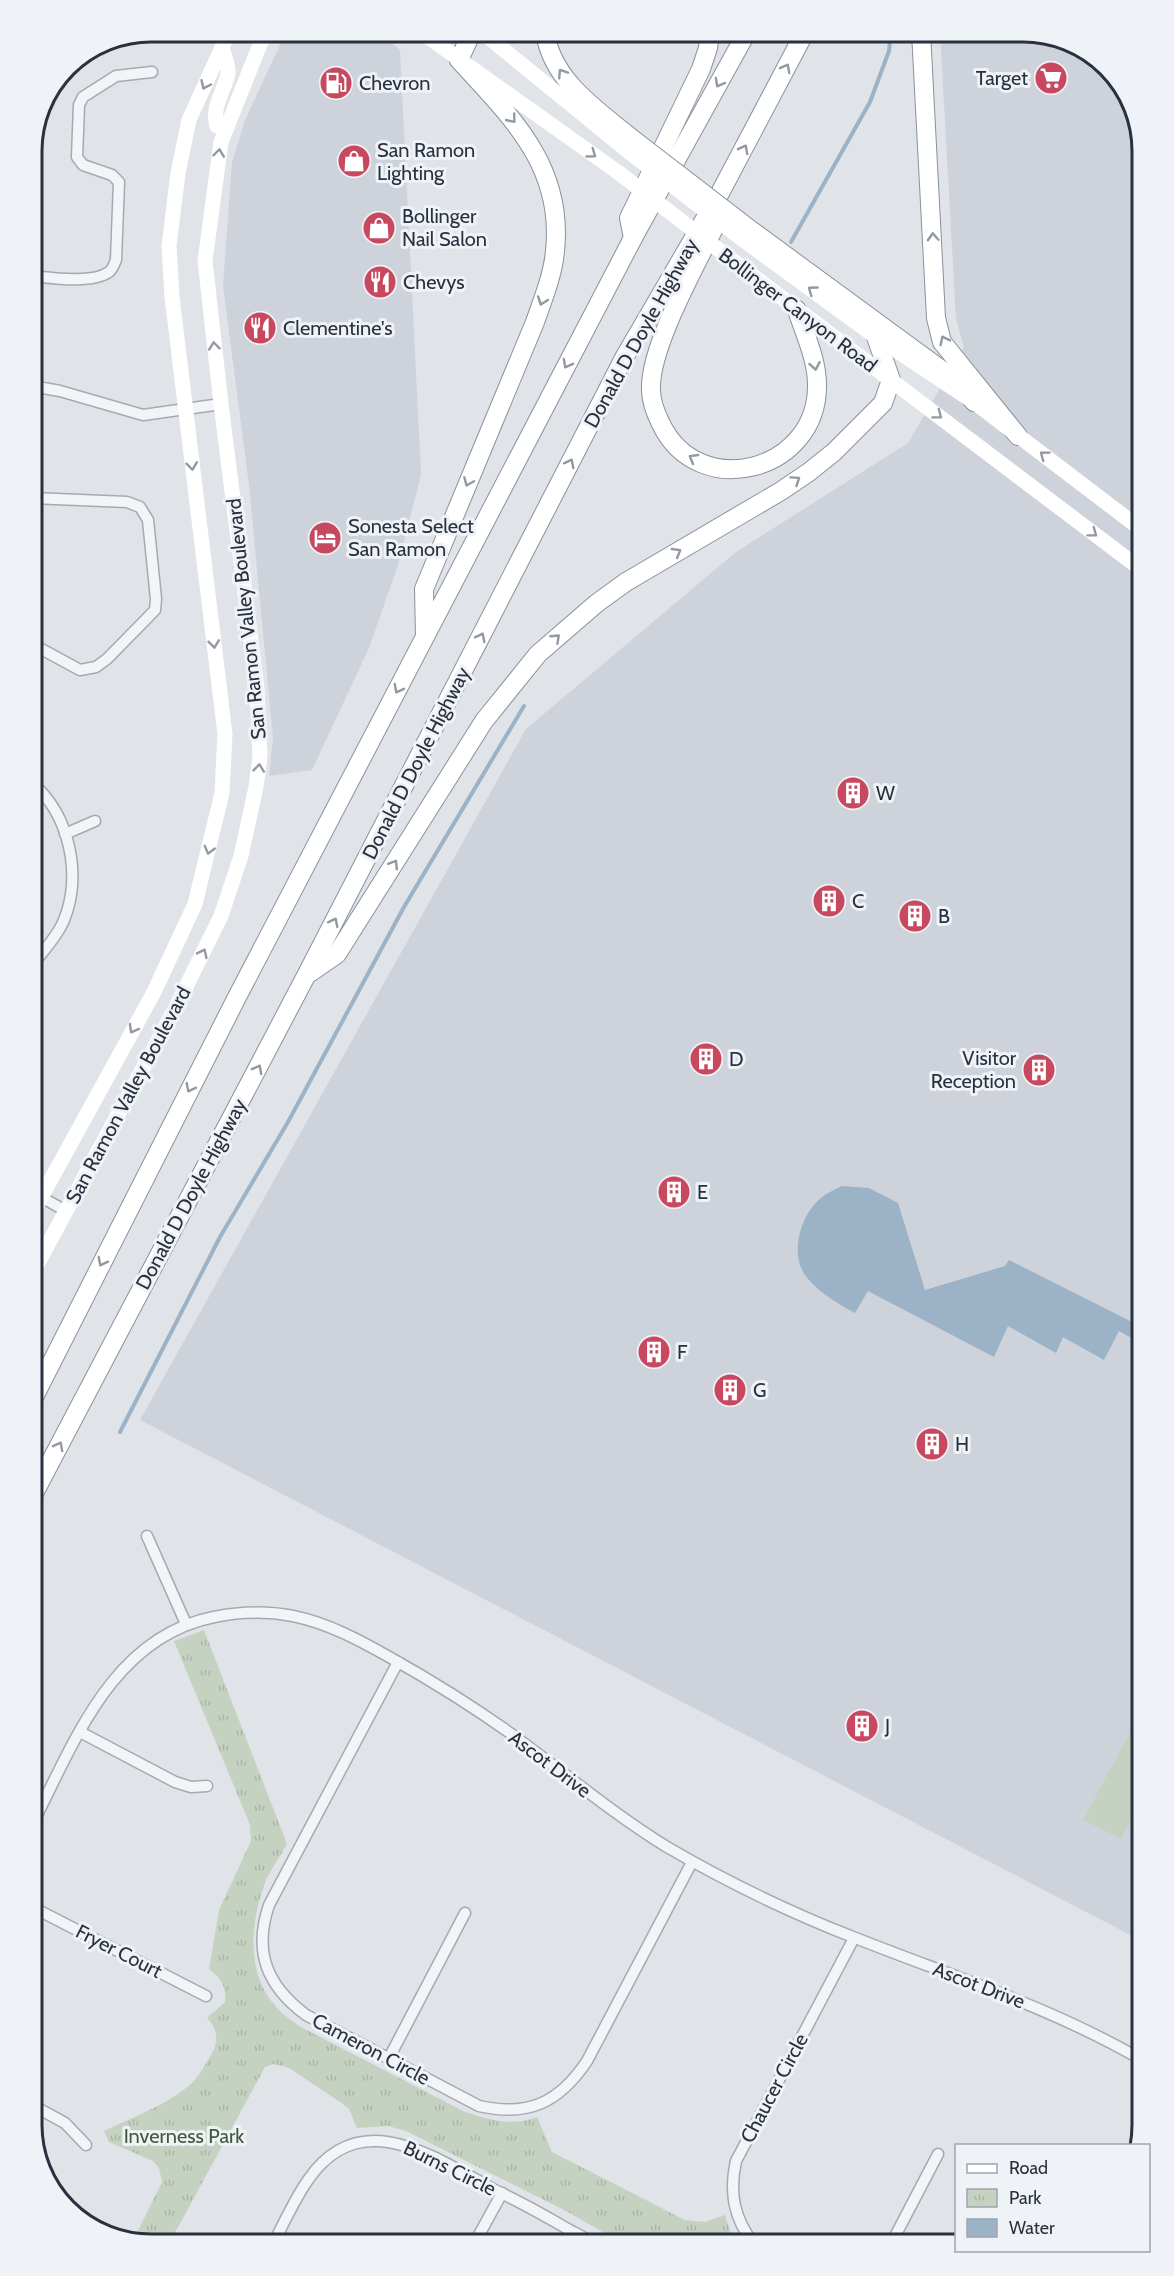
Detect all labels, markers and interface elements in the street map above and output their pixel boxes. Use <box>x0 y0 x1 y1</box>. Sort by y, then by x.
supermarket icon: Target <box>1033 60 1069 96</box>
one-way arrow <box>779 64 790 74</box>
fuel station icon: Chevron <box>318 65 354 101</box>
place label: Target <box>976 66 1028 90</box>
one-way arrow <box>558 69 569 80</box>
place label: Chevron <box>359 71 430 95</box>
one-way arrow <box>715 77 726 87</box>
one-way arrow <box>201 78 213 89</box>
one-way arrow <box>505 112 516 123</box>
place label: San Ramon Lighting <box>377 138 475 185</box>
shop icon: San Ramon Lighting <box>336 143 372 179</box>
one-way arrow <box>736 144 748 155</box>
one-way arrow <box>586 147 597 158</box>
one-way arrow <box>212 148 225 157</box>
place label: Bollinger Nail Salon <box>402 204 487 251</box>
shop icon: Bollinger Nail Salon <box>361 210 397 246</box>
one-way arrow <box>926 233 939 242</box>
street label: Donald D Doyle Highway <box>579 234 703 432</box>
street label: Bollinger Canyon Road <box>714 243 882 377</box>
restaurant icon: Chevys <box>362 264 398 300</box>
place label: Chevys <box>403 270 464 294</box>
one-way arrow <box>807 286 818 297</box>
one-way arrow <box>537 295 550 306</box>
restaurant icon: Clementine's <box>242 310 278 346</box>
place label: Clementine's <box>283 316 393 340</box>
one-way arrow <box>940 335 952 346</box>
one-way arrow <box>208 342 221 351</box>
one-way arrow <box>563 358 574 369</box>
one-way arrow <box>808 361 821 371</box>
one-way arrow <box>931 408 942 419</box>
one-way arrow <box>1040 451 1051 462</box>
one-way arrow <box>689 453 699 465</box>
one-way arrow <box>563 459 574 470</box>
one-way arrow <box>185 462 198 471</box>
one-way arrow <box>463 475 475 486</box>
one-way arrow <box>790 476 801 487</box>
street label: San Ramon Valley Boulevard <box>221 497 271 741</box>
place label: Sonesta Select San Ramon <box>348 514 474 561</box>
hotel icon: Sonesta Select San Ramon <box>307 520 343 556</box>
one-way arrow <box>1087 526 1098 537</box>
one-way arrow <box>671 548 681 559</box>
one-way arrow <box>474 632 485 643</box>
one-way arrow <box>549 634 560 645</box>
one-way arrow <box>207 640 220 649</box>
street label: Donald D Doyle Highway <box>357 663 475 863</box>
one-way arrow <box>394 683 405 693</box>
one-way arrow <box>252 763 264 772</box>
building icon: W <box>835 775 871 811</box>
place label: W <box>876 781 895 805</box>
one-way arrow <box>204 844 216 855</box>
one-way arrow <box>387 860 398 871</box>
building icon: C <box>811 883 847 919</box>
place label: C <box>852 889 864 913</box>
building icon: B <box>897 898 933 934</box>
place label: B <box>938 904 950 928</box>
one-way arrow <box>327 918 338 929</box>
one-way arrow <box>195 949 207 960</box>
street label: San Ramon Valley Boulevard <box>60 982 196 1208</box>
one-way arrow <box>129 1023 140 1033</box>
building icon: D <box>688 1041 724 1077</box>
place label: Visitor Reception <box>931 1046 1017 1093</box>
place label: D <box>729 1047 744 1071</box>
building icon: Visitor Reception <box>1021 1052 1057 1088</box>
one-way arrow <box>251 1064 262 1075</box>
one-way arrow <box>186 1082 197 1093</box>
street label: Donald D Doyle Highway <box>130 1094 252 1294</box>
building icon: E <box>656 1174 692 1210</box>
place label: E <box>697 1180 708 1204</box>
one-way arrow <box>98 1256 109 1267</box>
building icon: F <box>636 1334 672 1370</box>
place label: F <box>677 1340 688 1364</box>
building icon: G <box>712 1372 748 1408</box>
place label: G <box>753 1378 766 1402</box>
building icon: H <box>914 1426 950 1462</box>
place label: H <box>955 1432 969 1456</box>
one-way arrow <box>52 1441 63 1452</box>
building icon: J <box>844 1708 880 1744</box>
place label: J <box>884 1714 890 1738</box>
street label: Ascot Drive <box>504 1725 596 1803</box>
street label: Fryer Court <box>72 1919 166 1983</box>
street label: Ascot Drive <box>930 1957 1028 2013</box>
street label: Cameron Circle <box>308 2008 434 2090</box>
street label: Chaucer Circle <box>735 2029 813 2147</box>
park label: Inverness Park <box>124 2124 244 2148</box>
street label: Burns Circle <box>400 2135 500 2201</box>
legend <box>955 2144 1150 2252</box>
text: Road <box>1009 2157 1048 2179</box>
text: Park <box>1009 2187 1042 2209</box>
text: Water <box>1009 2217 1055 2239</box>

